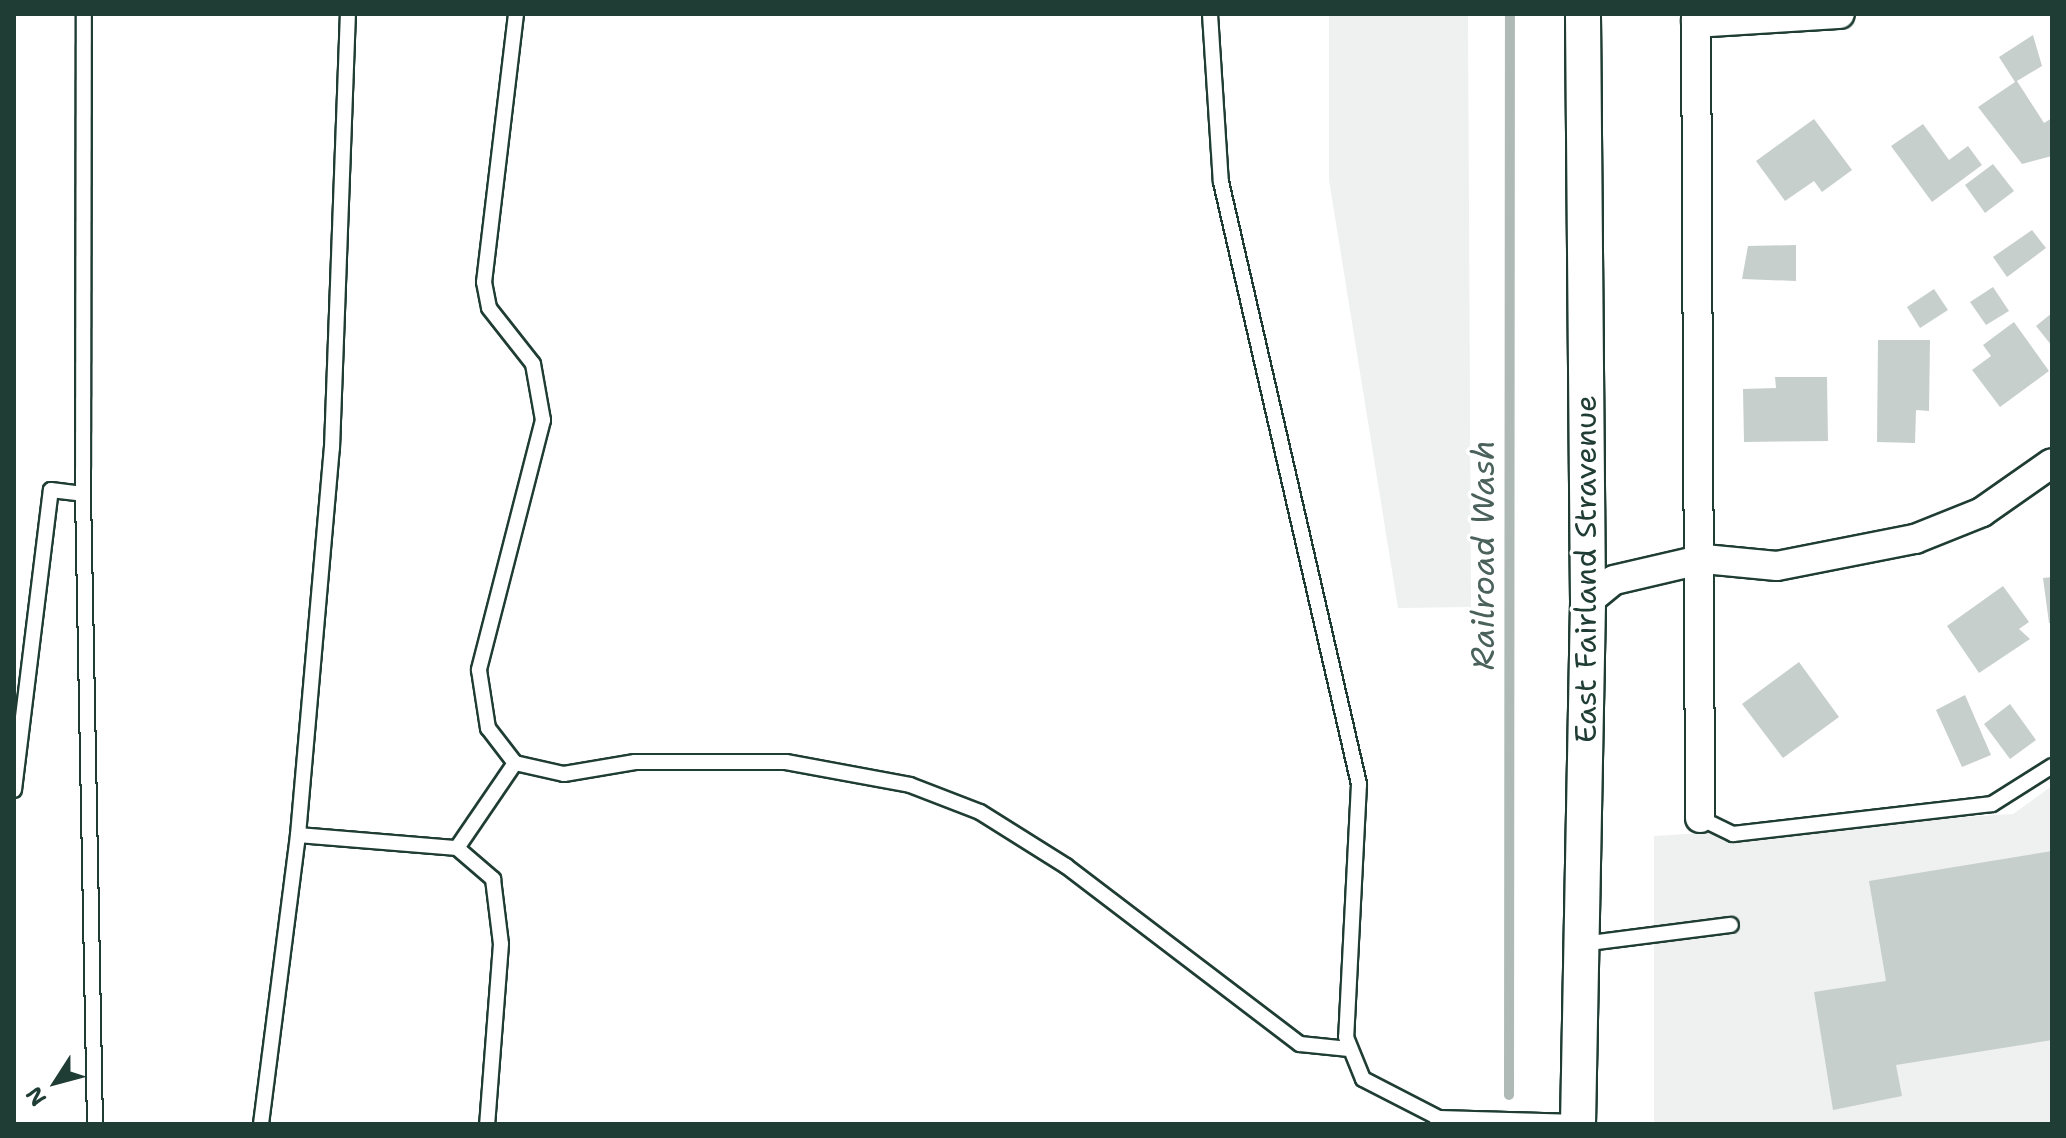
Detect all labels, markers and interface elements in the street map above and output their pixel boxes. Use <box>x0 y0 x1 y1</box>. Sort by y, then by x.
street label: East Fairland Stravenue <box>1568 395 1604 743</box>
water label: Railroad Wash <box>1464 440 1502 670</box>
north arrow <box>16 1042 96 1122</box>
text: N <box>19 1081 53 1112</box>

